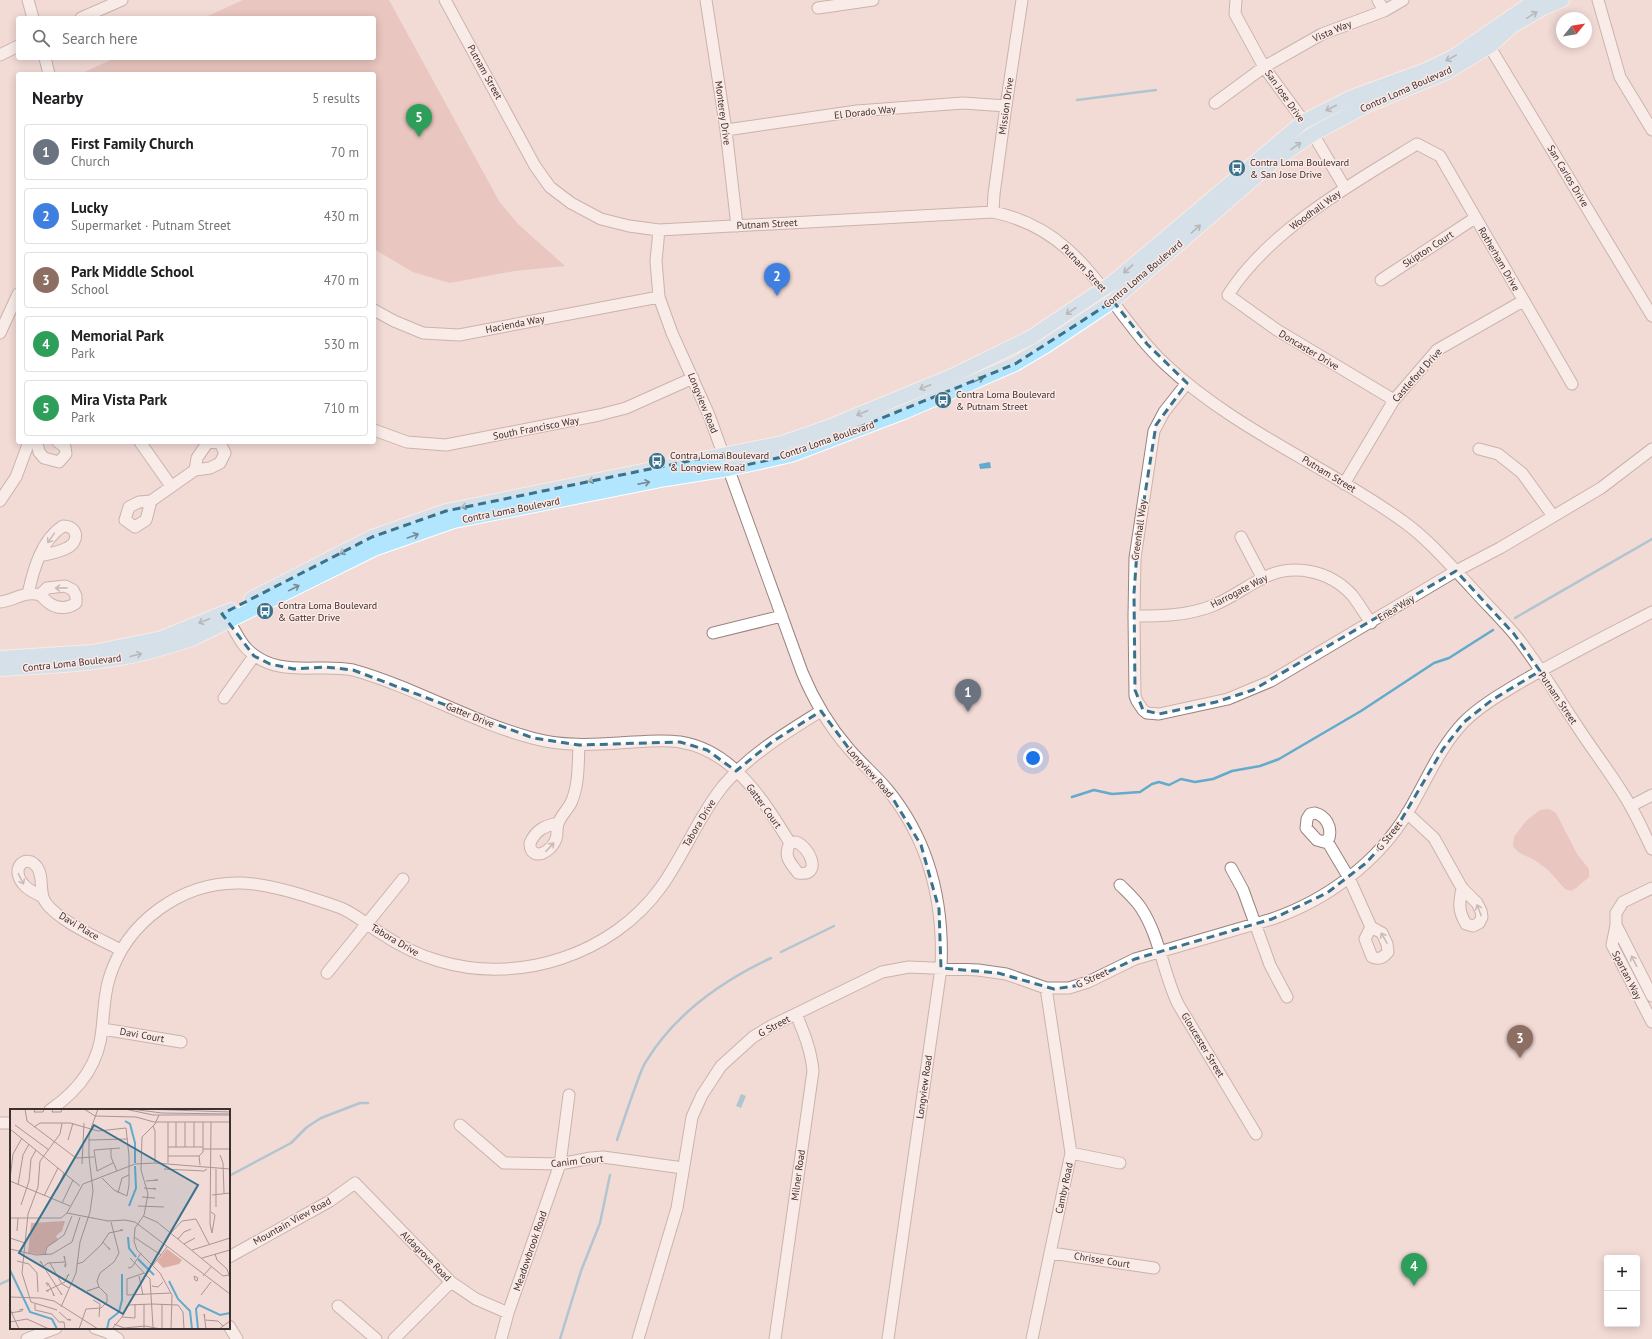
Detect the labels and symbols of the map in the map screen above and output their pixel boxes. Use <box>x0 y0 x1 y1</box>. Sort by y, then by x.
one-way arrow <box>1526 10 1538 18</box>
north arrow <box>1556 12 1592 48</box>
street label: Vista Way <box>1310 17 1354 45</box>
street label: Putnam Street <box>465 42 506 102</box>
one-way arrow <box>1445 54 1457 62</box>
street label: Contra Loma Boulevard <box>1358 63 1454 115</box>
street label: San Jose Drive <box>1262 67 1308 125</box>
street label: Mission Drive <box>996 77 1016 135</box>
street label: Monterey Drive <box>712 80 734 146</box>
street label: El Dorado Way <box>834 102 897 122</box>
pin: 5 <box>406 104 432 137</box>
one-way arrow <box>1325 105 1337 112</box>
one-way arrow <box>1290 142 1301 150</box>
street label: San Carlos Drive <box>1544 143 1592 209</box>
place label: Contra Loma Boulevard & San Jose Drive <box>1250 156 1349 181</box>
bus stop icon: Contra Loma Boulevard & San Jose Drive <box>1227 158 1247 178</box>
street label: Woodhall Way <box>1287 187 1343 233</box>
street label: Putnam Street <box>736 216 798 232</box>
one-way arrow <box>1190 225 1201 234</box>
street label: Rotherham Drive <box>1475 225 1523 293</box>
street label: Skipton Court <box>1400 227 1456 270</box>
street label: Contra Loma Boulevard <box>1101 237 1185 311</box>
street label: Putnam Street <box>1059 241 1110 295</box>
pin: 2 <box>764 263 790 296</box>
one-way arrow <box>1123 265 1133 274</box>
one-way arrow <box>1066 306 1077 315</box>
street label: Hacienda Way <box>484 312 546 336</box>
street label: Doncaster Drive <box>1277 327 1341 373</box>
street label: Castleford Drive <box>1389 345 1445 405</box>
street label: Longview Road <box>685 371 721 435</box>
one-way arrow <box>972 376 984 383</box>
one-way arrow <box>919 384 931 392</box>
place label: Contra Loma Boulevard & Putnam Street <box>956 388 1055 413</box>
bus stop icon: Contra Loma Boulevard & Putnam Street <box>933 390 953 410</box>
one-way arrow <box>856 410 868 418</box>
street label: South Francisco Way <box>492 413 581 443</box>
street label: Contra Loma Boulevard <box>778 418 876 462</box>
place label: Contra Loma Boulevard & Longview Road <box>670 449 769 474</box>
bus stop icon: Contra Loma Boulevard & Longview Road <box>647 451 667 471</box>
street label: Putnam Street <box>1300 453 1359 496</box>
one-way arrow <box>588 476 601 484</box>
one-way arrow <box>638 479 651 487</box>
street label: Contra Loma Boulevard <box>461 494 561 526</box>
street label: Greenhall Way <box>1128 498 1150 561</box>
one-way arrow <box>461 503 474 511</box>
one-way arrow <box>406 531 418 539</box>
one-way arrow <box>47 532 55 543</box>
one-way arrow <box>339 548 351 555</box>
street label: Harrogate Way <box>1208 571 1270 611</box>
one-way arrow <box>55 584 68 591</box>
one-way arrow <box>288 584 300 591</box>
street label: Enea Way <box>1375 592 1417 624</box>
place label: Contra Loma Boulevard & Gatter Drive <box>278 599 377 624</box>
bus stop icon: Contra Loma Boulevard & Gatter Drive <box>255 601 275 621</box>
one-way arrow <box>198 618 210 626</box>
street label: Contra Loma Boulevard <box>22 651 122 675</box>
one-way arrow <box>129 651 142 658</box>
street label: Putnam Street <box>1536 669 1581 727</box>
pin: 1 <box>955 679 981 712</box>
street label: Gatter Drive <box>444 699 496 731</box>
street label: Longview Road <box>844 744 896 800</box>
your location <box>1023 748 1043 768</box>
street label: Gatter Court <box>743 781 785 831</box>
street label: Tabora Drive <box>680 797 718 849</box>
street label: G Street <box>1373 818 1405 853</box>
one-way arrow <box>545 842 555 852</box>
one-way arrow <box>18 873 25 885</box>
one-way arrow <box>1475 904 1483 916</box>
street label: Davi Place <box>57 909 101 943</box>
street label: Tabora Drive <box>369 921 421 959</box>
one-way arrow <box>1379 932 1387 944</box>
street label: Spartan Way <box>1609 948 1645 1002</box>
one-way arrow <box>1630 955 1637 967</box>
street label: G Street <box>1074 965 1111 991</box>
street label: Gloucester Street <box>1179 1010 1228 1080</box>
street label: G Street <box>756 1012 793 1040</box>
street label: Davi Court <box>119 1025 166 1045</box>
pin: 3 <box>1507 1025 1533 1058</box>
street label: Longview Road <box>913 1054 935 1120</box>
inset map <box>10 1109 230 1329</box>
street label: Milner Road <box>788 1149 808 1201</box>
street label: Canim Court <box>550 1152 604 1170</box>
street label: Camby Road <box>1052 1161 1076 1215</box>
street label: Mountain View Road <box>251 1194 333 1248</box>
street label: Meadowbrook Road <box>510 1209 550 1293</box>
street label: Aldagrove Road <box>398 1228 454 1284</box>
street label: Chrisse Court <box>1073 1249 1132 1271</box>
pin: 4 <box>1401 1253 1427 1286</box>

